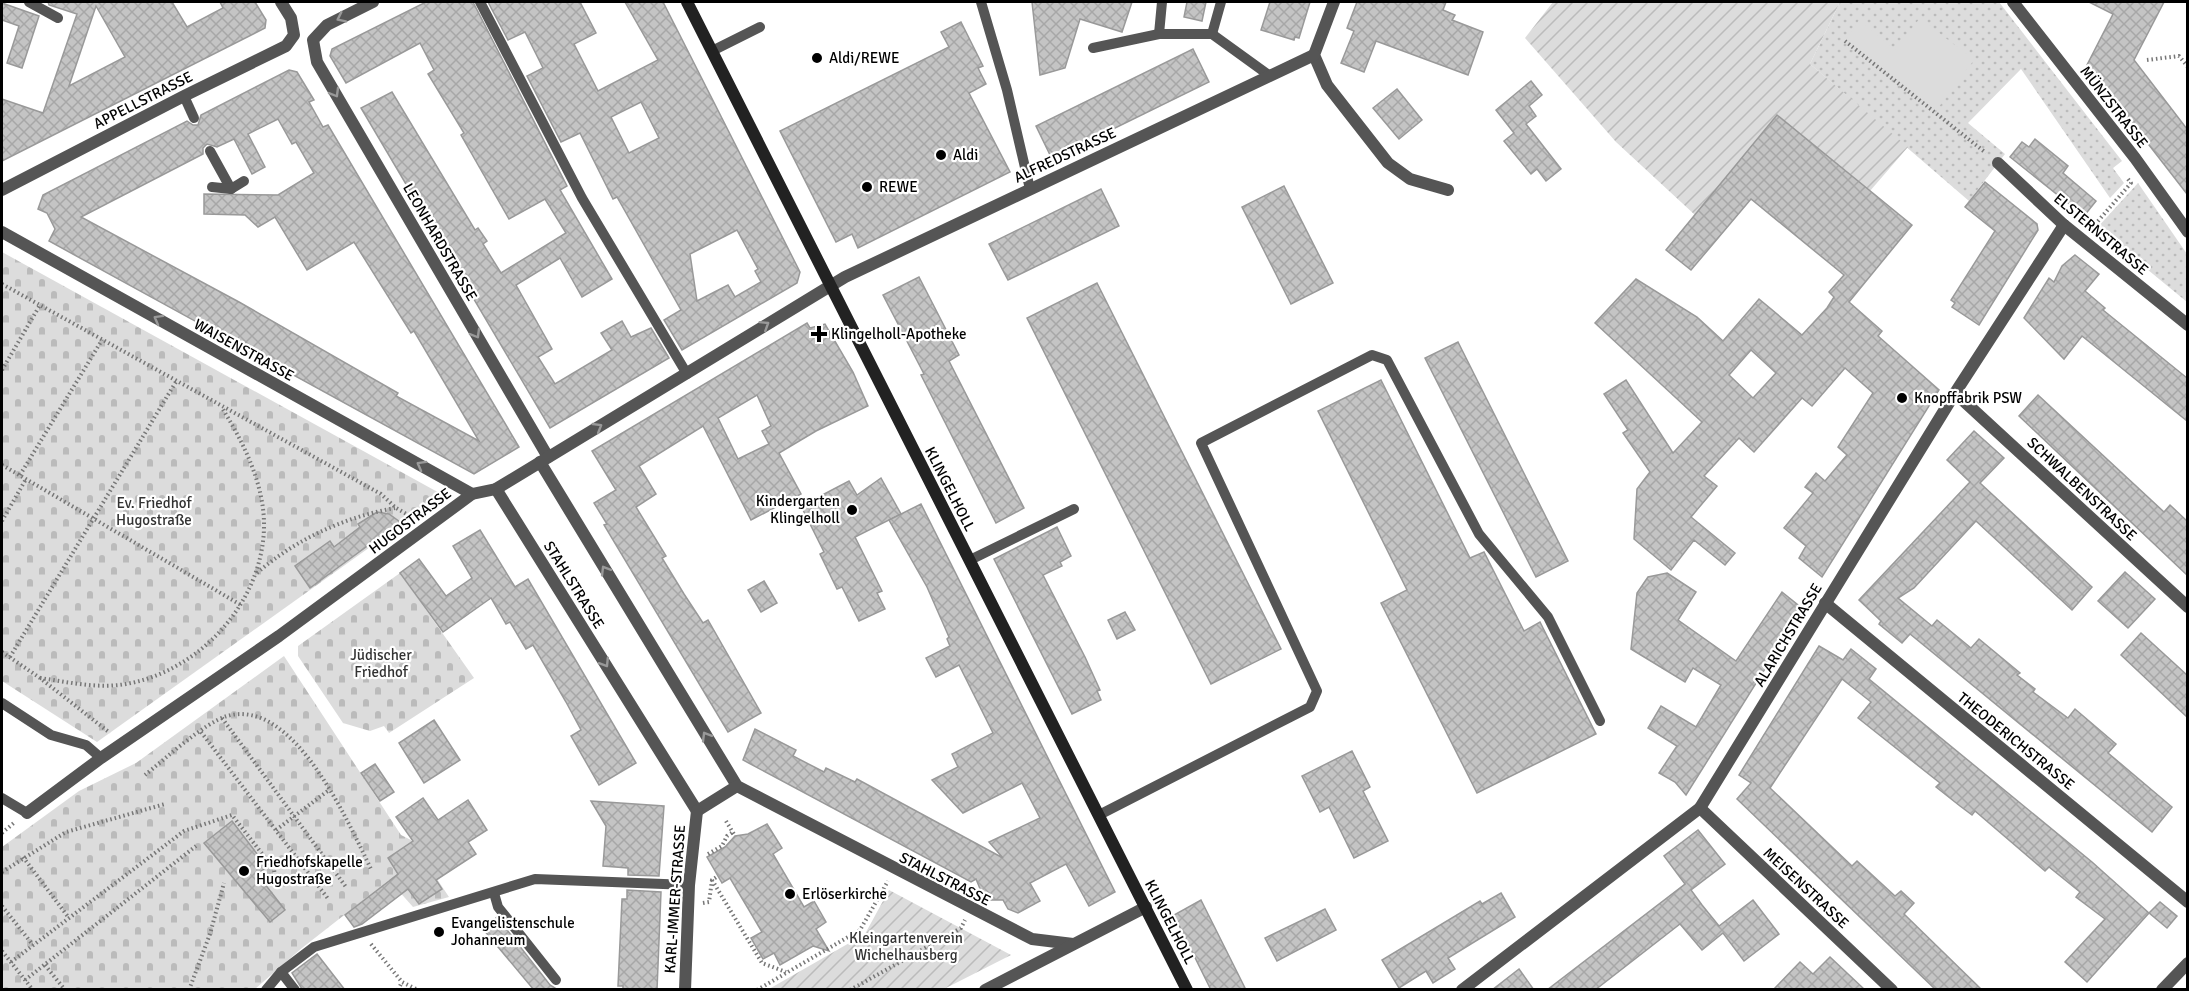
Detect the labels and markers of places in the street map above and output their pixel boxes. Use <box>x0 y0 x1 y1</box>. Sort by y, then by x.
place label: Aldi/REWE <box>829 49 899 67</box>
marker: Aldi/REWE <box>810 51 824 65</box>
place label: Aldi <box>953 146 978 164</box>
marker: Aldi <box>934 148 948 162</box>
place label: REWE <box>879 178 918 196</box>
marker: REWE <box>860 180 874 194</box>
place label: Klingelholl-Apotheke <box>831 325 967 343</box>
marker: Klingelholl-Apotheke <box>812 327 826 341</box>
place label: Knopffabrik PSW <box>1914 389 2022 407</box>
marker: Knopffabrik PSW <box>1895 391 1909 405</box>
place label: Kindergarten Klingelholl <box>756 492 840 527</box>
marker: Kindergarten Klingelholl <box>845 503 859 517</box>
place label: Friedhofskapelle Hugostraße <box>256 853 363 888</box>
marker: Friedhofskapelle Hugostraße <box>237 864 251 878</box>
place label: Erlöserkirche <box>802 885 887 903</box>
marker: Erlöserkirche <box>783 887 797 901</box>
place label: Evangelistenschule Johanneum <box>451 914 575 949</box>
marker: Evangelistenschule Johanneum <box>432 925 446 939</box>

